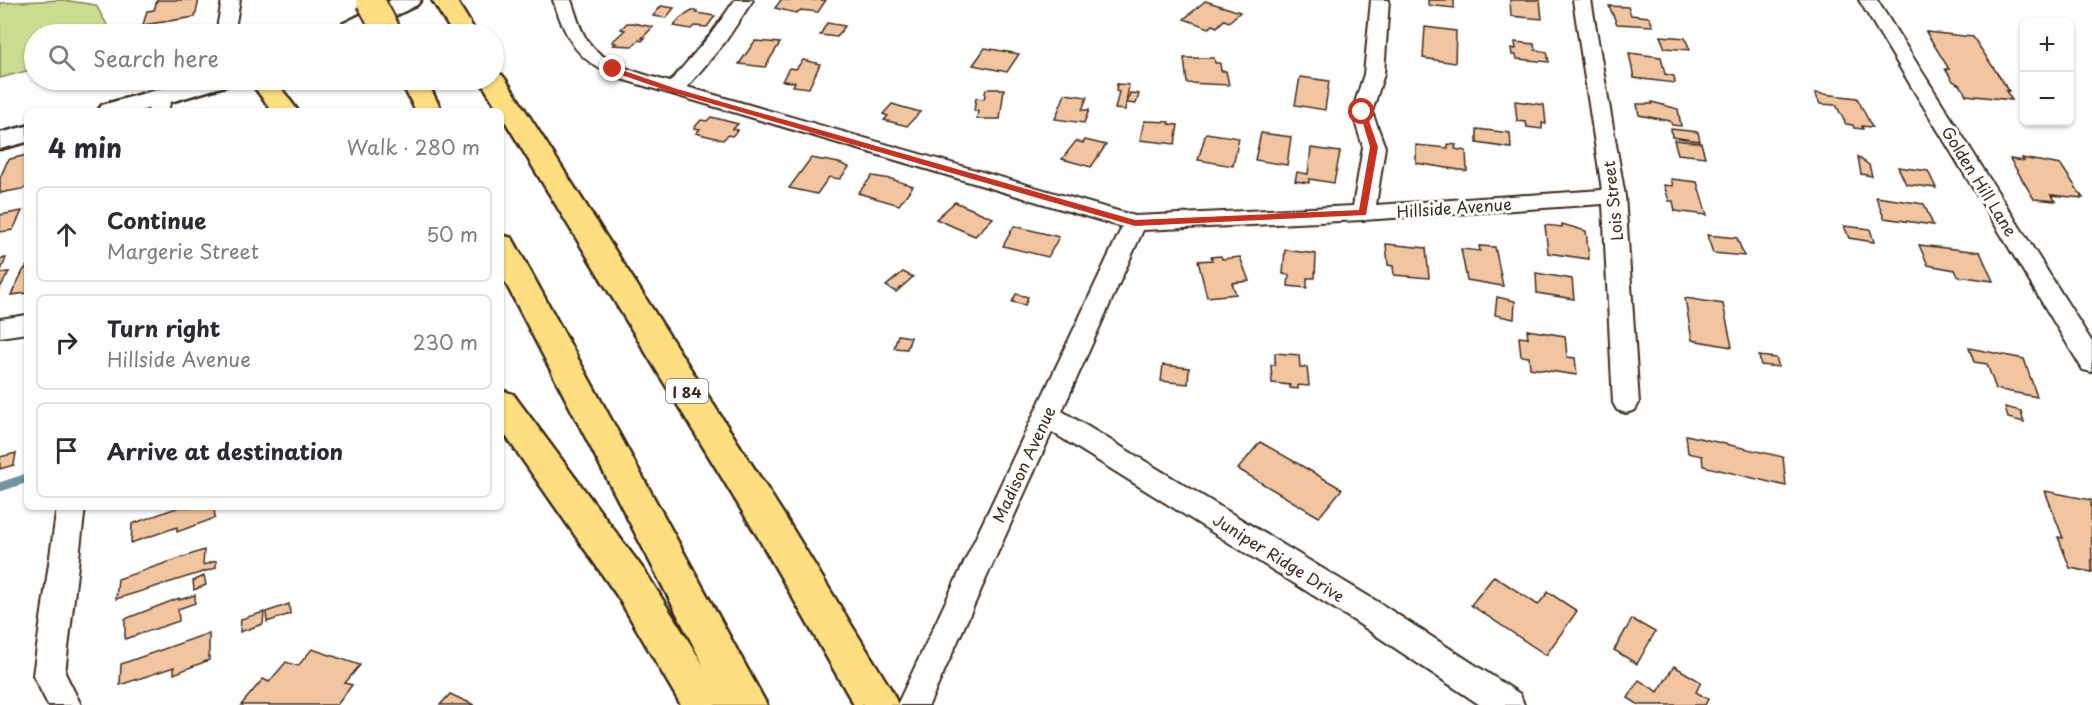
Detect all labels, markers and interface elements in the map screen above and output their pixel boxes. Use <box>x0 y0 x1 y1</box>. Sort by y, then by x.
map controls <box>2020 18 2074 126</box>
button: + <box>2020 18 2074 72</box>
search box <box>24 24 504 90</box>
icon: search <box>45 41 78 74</box>
text: Search here <box>93 41 219 74</box>
route end <box>599 55 625 81</box>
button: − <box>2020 72 2074 126</box>
route start <box>1348 98 1374 124</box>
street label: Golden Hill Lane <box>1936 121 2024 241</box>
text: 4 min <box>48 128 122 167</box>
text: Walk · 280 m <box>347 132 480 162</box>
street label: Lois Street <box>1596 159 1628 242</box>
street label: Hillside Avenue <box>1396 191 1512 223</box>
text: Continue <box>107 203 206 236</box>
icon: ahead <box>50 218 83 251</box>
text: 50 m <box>426 219 478 249</box>
text: Margerie Street <box>107 236 259 266</box>
text: Turn right <box>107 311 220 344</box>
icon: right <box>50 326 83 359</box>
text: 230 m <box>413 327 478 357</box>
text: Hillside Avenue <box>107 344 251 374</box>
road number: I 84 <box>666 379 708 403</box>
street label: Madison Avenue <box>986 402 1061 526</box>
icon: arrive <box>50 434 83 467</box>
text: Arrive at destination <box>107 434 343 467</box>
street label: Juniper Ridge Drive <box>1209 507 1350 607</box>

